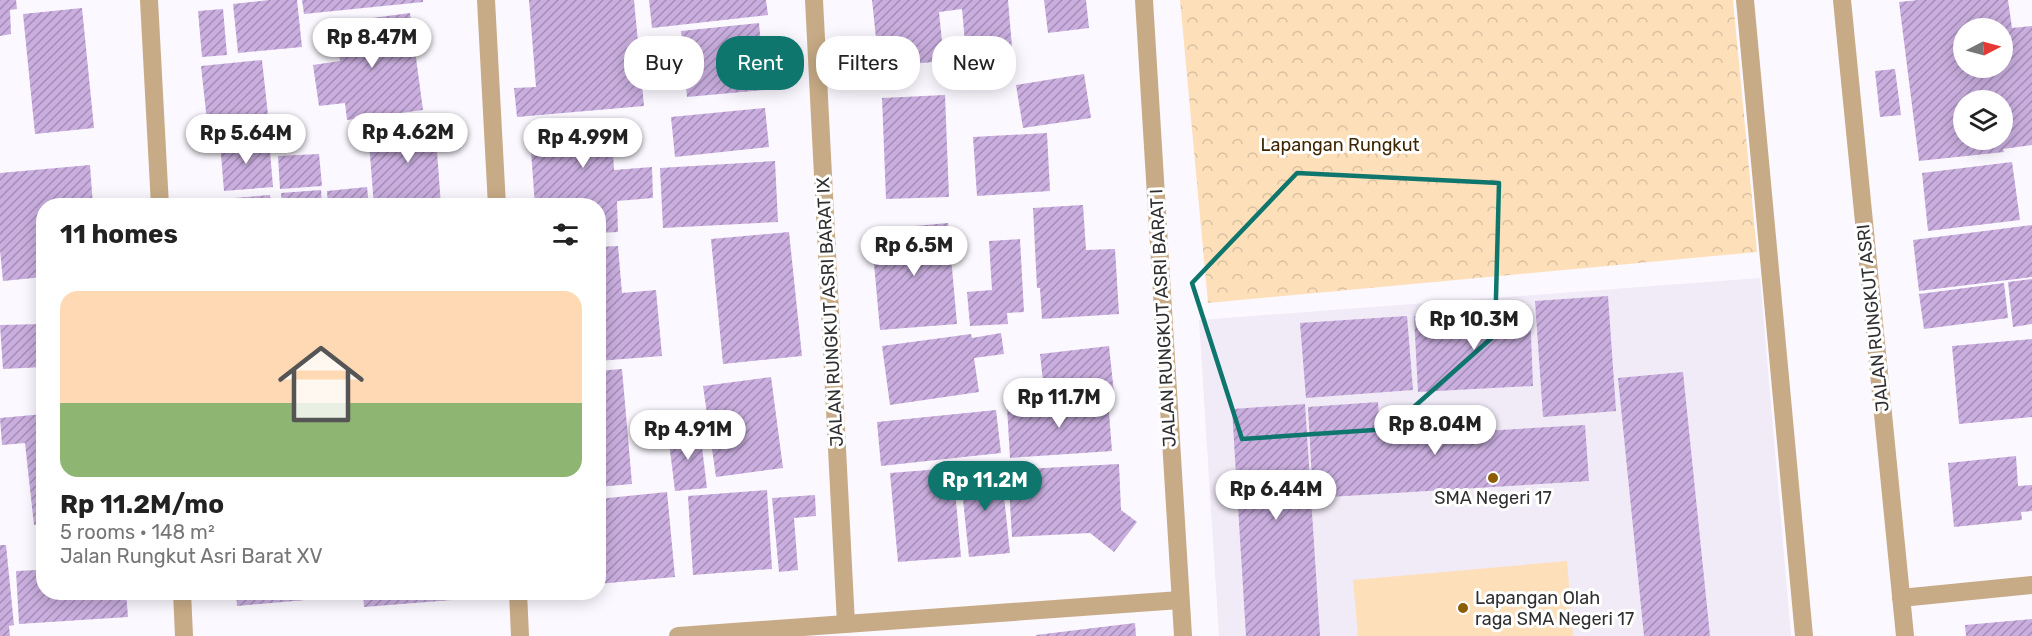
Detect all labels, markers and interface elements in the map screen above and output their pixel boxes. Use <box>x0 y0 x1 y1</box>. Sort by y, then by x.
pin: Rp 8.47M <box>310 18 434 69</box>
north arrow <box>1953 18 2013 78</box>
map controls <box>1953 18 2013 150</box>
text: Rp 8.47M <box>327 25 417 49</box>
chip: Buy <box>624 36 704 90</box>
chip: Rent <box>716 36 804 90</box>
chip: Filters <box>816 36 920 90</box>
chip: New <box>932 36 1016 90</box>
button: layers <box>1953 90 2013 150</box>
pin: Rp 4.62M <box>346 113 470 164</box>
pin: Rp 5.64M <box>184 114 308 165</box>
pin: Rp 4.99M <box>521 118 645 169</box>
text: Rp 4.62M <box>362 120 454 144</box>
text: Rp 5.64M <box>200 121 292 145</box>
text: Rp 4.99M <box>537 125 629 149</box>
park label: Lapangan Rungkut <box>1260 134 1420 156</box>
street label: JALAN RUNGKUT ASRI BARAT IX <box>812 177 848 447</box>
street label: JALAN RUNGKUT ASRI BARAT I <box>1145 188 1181 448</box>
icon: filters <box>549 218 582 251</box>
text: 11 homes <box>60 219 178 250</box>
street label: JALAN RUNGKUT ASRI <box>1852 223 1894 413</box>
pin: Rp 6.5M <box>859 226 969 277</box>
text: Rp 6.5M <box>875 233 953 257</box>
pin: Rp 10.3M <box>1412 300 1536 351</box>
text: Rp 10.3M <box>1429 307 1519 331</box>
icon: home <box>267 330 375 438</box>
pin: Rp 11.7M <box>997 378 1121 429</box>
text: Rp 11.7M <box>1017 385 1101 409</box>
pin: Rp 8.04M <box>1373 405 1497 456</box>
pin: Rp 4.91M <box>626 410 750 461</box>
text: Rp 8.04M <box>1388 412 1482 436</box>
text: Rp 4.91M <box>644 417 732 441</box>
pin: Rp 11.2M <box>923 461 1047 512</box>
text: Rp 11.2M <box>942 468 1028 492</box>
pin: Rp 6.44M <box>1214 470 1338 521</box>
marker: SMA Negeri 17 <box>1486 471 1500 485</box>
text: Rp 6.44M <box>1229 477 1323 501</box>
place label: SMA Negeri 17 <box>1434 487 1552 509</box>
text: Rp 11.2M/mo <box>60 489 224 520</box>
text: 5 rooms · 148 m² <box>60 520 215 544</box>
text: Jalan Rungkut Asri Barat XV <box>60 544 323 568</box>
place label: Lapangan Olah raga SMA Negeri 17 <box>1475 587 1634 630</box>
marker: Lapangan Olah raga SMA Negeri 17 <box>1456 601 1470 615</box>

